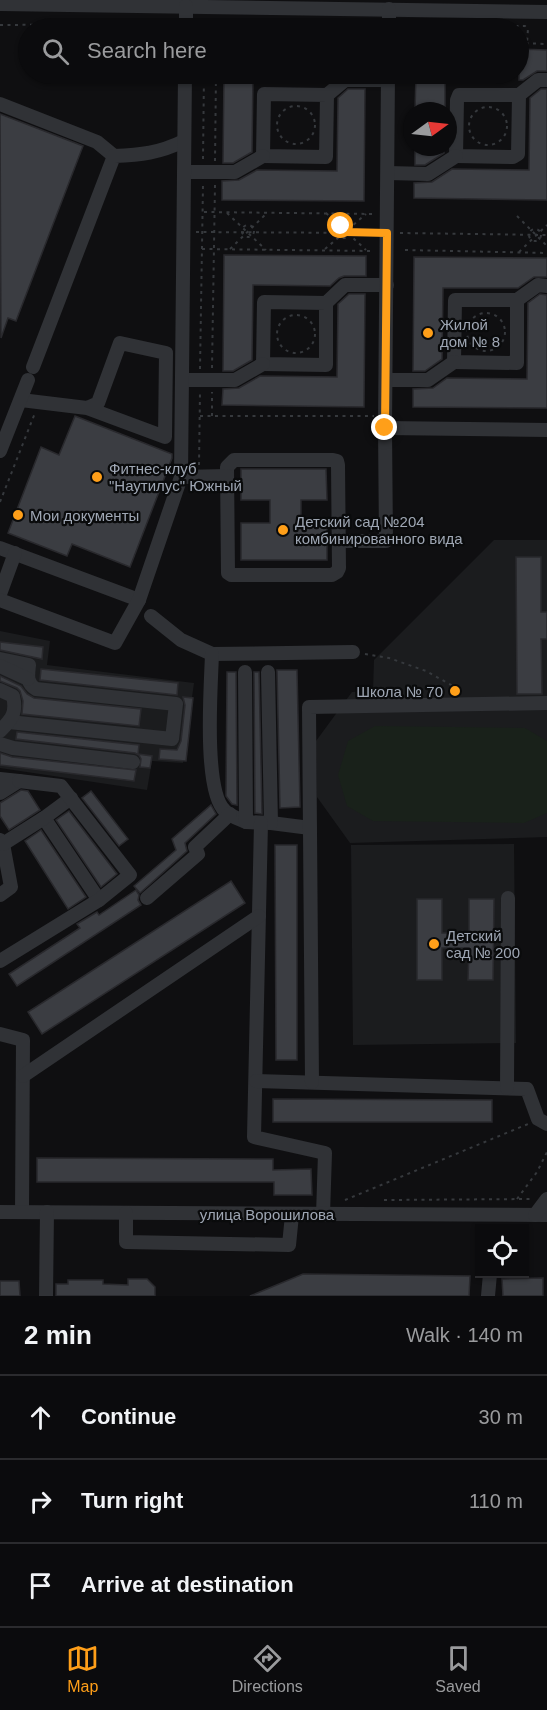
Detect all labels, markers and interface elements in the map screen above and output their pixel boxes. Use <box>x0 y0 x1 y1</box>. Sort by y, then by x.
search box <box>18 18 529 84</box>
icon: search <box>39 35 72 68</box>
text: Search here <box>87 38 207 63</box>
north arrow <box>403 102 457 156</box>
route start <box>327 212 353 238</box>
place label: Жилой дом № 8 <box>440 316 500 350</box>
marker: Жилой дом № 8 <box>421 326 435 340</box>
route end <box>371 414 397 440</box>
place label: Фитнес-клуб "Наутилус" Южный <box>109 460 242 494</box>
marker: Фитнес-клуб "Наутилус" Южный <box>90 470 104 484</box>
place label: Мои документы <box>30 507 139 524</box>
marker: Мои документы <box>11 508 25 522</box>
place label: Детский сад №204 комбинированного вида <box>295 513 463 547</box>
marker: Детский сад №204 комбинированного вида <box>276 523 290 537</box>
place label: Школа № 70 <box>356 683 443 700</box>
marker: Школа № 70 <box>448 684 462 698</box>
place label: Детский сад № 200 <box>446 927 520 961</box>
marker: Детский сад № 200 <box>427 937 441 951</box>
street label: улица Ворошилова <box>200 1206 335 1223</box>
map controls <box>475 1224 529 1278</box>
button: locate <box>475 1224 529 1278</box>
text: 2 min <box>24 1320 92 1350</box>
text: Walk · 140 m <box>406 1324 523 1346</box>
icon: ahead <box>24 1401 57 1434</box>
text: Continue <box>81 1404 176 1429</box>
text: 30 m <box>479 1406 523 1428</box>
icon: right <box>24 1485 57 1518</box>
text: Turn right <box>81 1488 183 1513</box>
text: 110 m <box>469 1490 523 1512</box>
icon: arrive <box>24 1569 57 1602</box>
text: Arrive at destination <box>81 1572 294 1597</box>
tab: Map <box>66 1642 99 1696</box>
tab: Directions <box>232 1642 303 1696</box>
tab: Saved <box>435 1642 481 1696</box>

